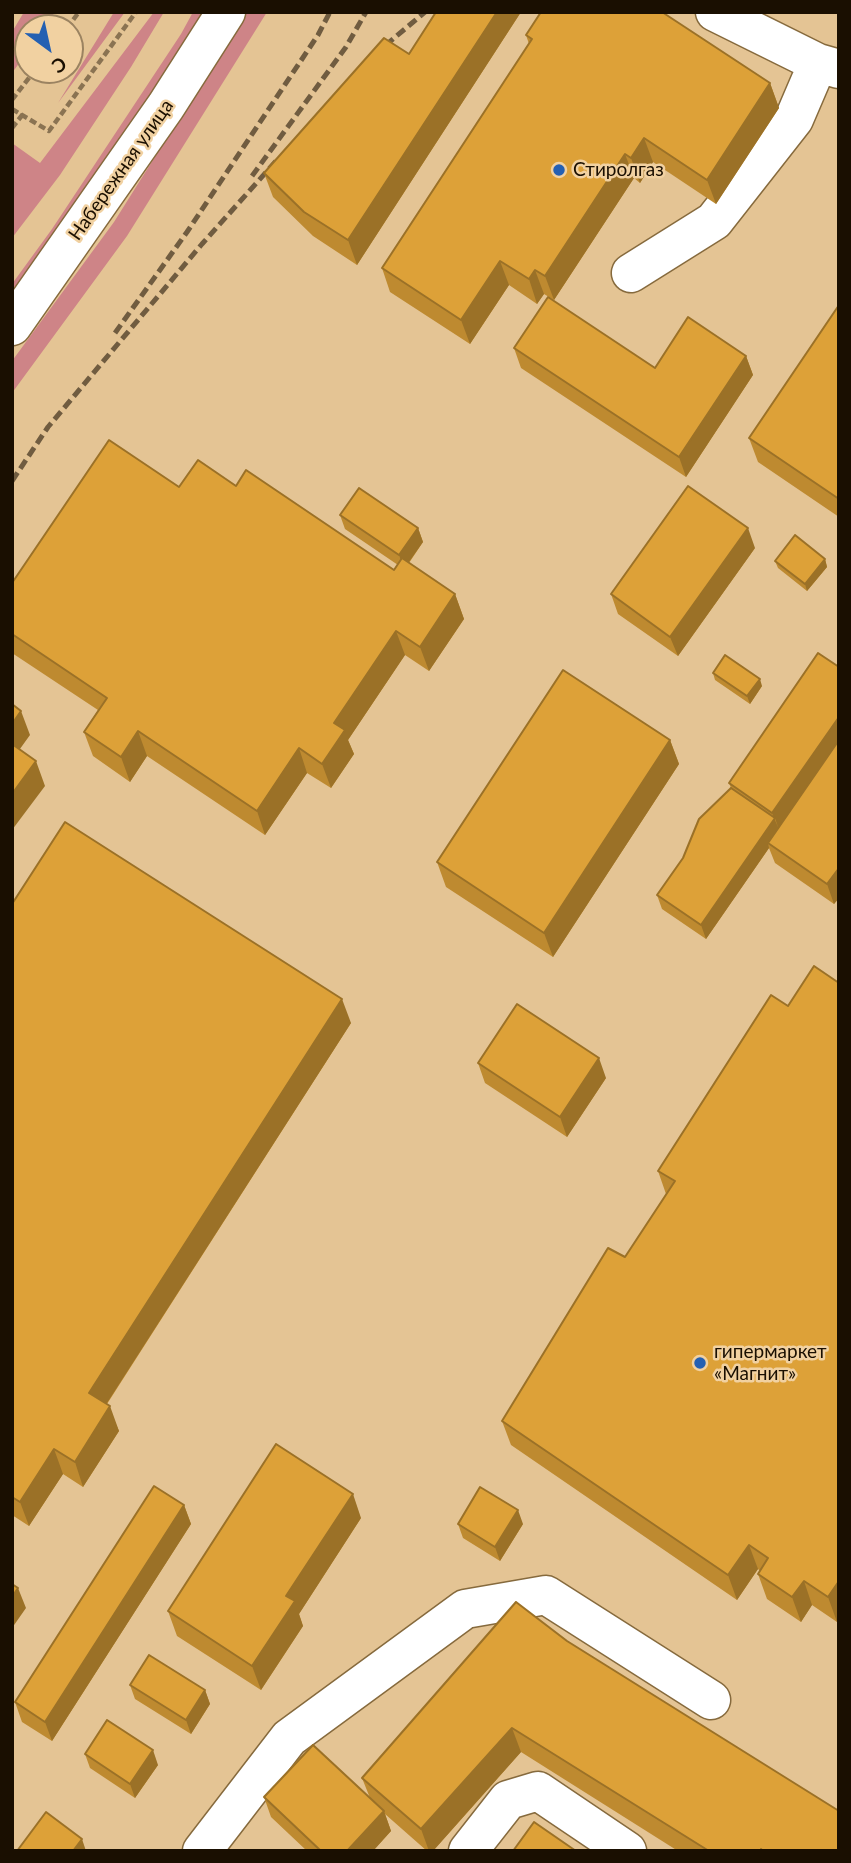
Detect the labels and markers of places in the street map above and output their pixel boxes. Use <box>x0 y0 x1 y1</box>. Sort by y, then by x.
place label: Стиролгаз <box>573 159 664 181</box>
marker: Стиролгаз <box>551 162 567 178</box>
place label: гипермаркет «Магнит» <box>714 1341 827 1385</box>
marker: гипермаркет «Магнит» <box>692 1355 708 1371</box>

